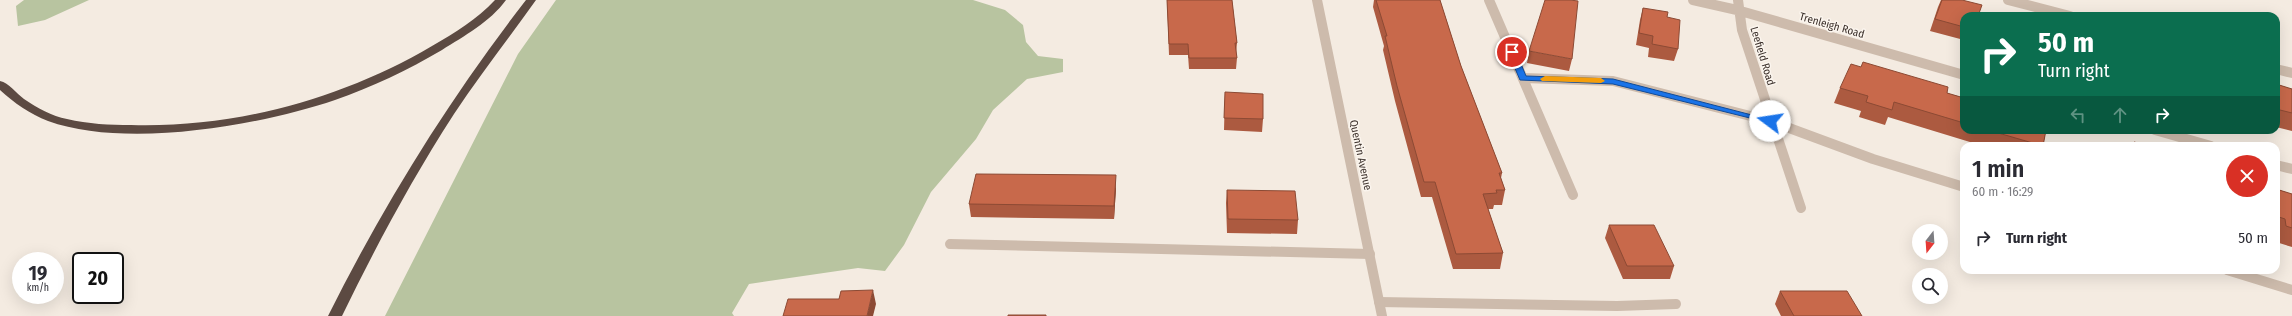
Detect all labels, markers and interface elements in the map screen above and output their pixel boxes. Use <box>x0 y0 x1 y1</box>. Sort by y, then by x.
street label: Trenleigh Road <box>1798 10 1866 41</box>
street label: Leefield Road <box>1747 25 1778 87</box>
text: 50 m <box>2038 26 2094 59</box>
icon: right <box>1972 28 2024 80</box>
pin <box>1495 35 1529 69</box>
icon: arrive <box>1501 41 1523 63</box>
text: Turn right <box>2038 60 2110 82</box>
position arrow <box>1749 100 1791 142</box>
icon: left <box>2067 104 2089 126</box>
icon: ahead <box>2109 104 2131 126</box>
icon: right <box>2151 104 2173 126</box>
street label: Quentin Avenue <box>1347 119 1374 192</box>
text: 1 min <box>1972 155 2024 183</box>
button: close <box>2226 155 2268 197</box>
text: 60 m · 16:29 <box>1972 184 2033 199</box>
north arrow <box>1912 224 1948 260</box>
map controls <box>1912 224 1948 304</box>
icon: right <box>1972 227 1994 249</box>
text: Turn right <box>2006 229 2067 247</box>
text: 50 m <box>2238 229 2268 247</box>
speed limit sign: 20 <box>72 252 124 304</box>
text: 19 <box>29 261 47 285</box>
button: search <box>1912 268 1948 304</box>
text: km/h <box>27 282 49 294</box>

